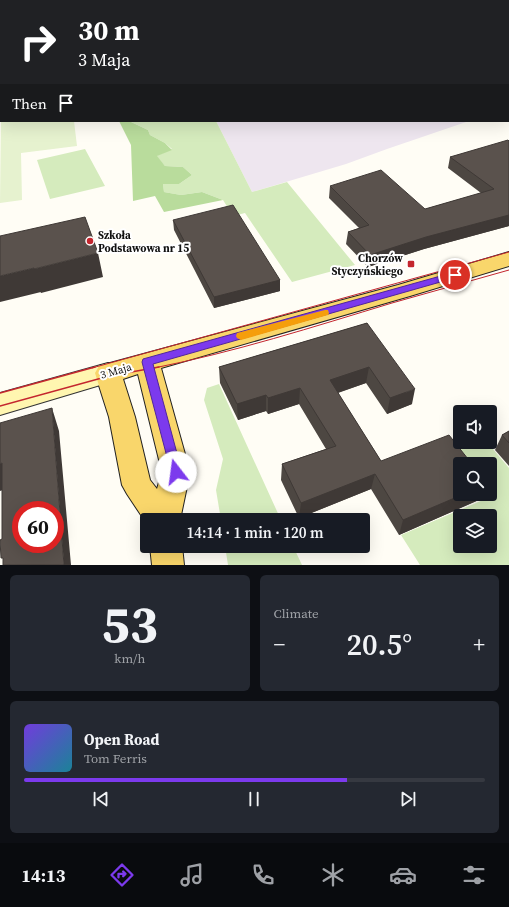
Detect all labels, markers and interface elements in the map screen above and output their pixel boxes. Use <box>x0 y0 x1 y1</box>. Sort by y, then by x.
text: 30 m <box>78 11 140 49</box>
icon: right <box>12 16 64 68</box>
text: 3 Maja <box>78 47 130 72</box>
icon: arrive <box>55 92 77 114</box>
text: Then <box>12 93 47 114</box>
place label: Szkoła Podstawowa nr 15 <box>98 228 189 256</box>
marker: Szkoła Podstawowa nr 15 <box>85 236 95 246</box>
place label: Chorzów Styczyńskiego <box>332 251 403 279</box>
pin <box>438 258 472 292</box>
marker: Chorzów Styczyńskiego <box>406 259 416 269</box>
icon: arrive <box>444 264 466 286</box>
street label: 3 Maja <box>99 359 134 383</box>
map controls <box>453 405 497 553</box>
button: sound <box>453 405 497 449</box>
position arrow <box>155 451 197 493</box>
button: search <box>453 457 497 501</box>
speed limit sign: 60 <box>12 501 64 553</box>
button: layers <box>453 509 497 553</box>
text: 14:14 · 1 min · 120 m <box>187 522 323 543</box>
text: 53 <box>102 588 158 659</box>
text: Climate <box>274 605 319 622</box>
text: 20.5° <box>346 624 412 665</box>
text: − <box>274 629 285 659</box>
text: + <box>473 629 485 659</box>
text: km/h <box>114 650 145 667</box>
text: Open Road <box>84 729 159 750</box>
text: Tom Ferris <box>84 750 147 767</box>
icon: previous <box>90 788 112 810</box>
icon: pause <box>243 788 265 810</box>
icon: next <box>397 788 419 810</box>
icon: directions <box>108 861 136 889</box>
icon: music <box>178 861 206 889</box>
icon: phone <box>249 861 277 889</box>
icon: climate <box>319 861 347 889</box>
icon: car <box>389 861 417 889</box>
icon: filters <box>460 861 488 889</box>
text: 14:13 <box>21 863 66 888</box>

